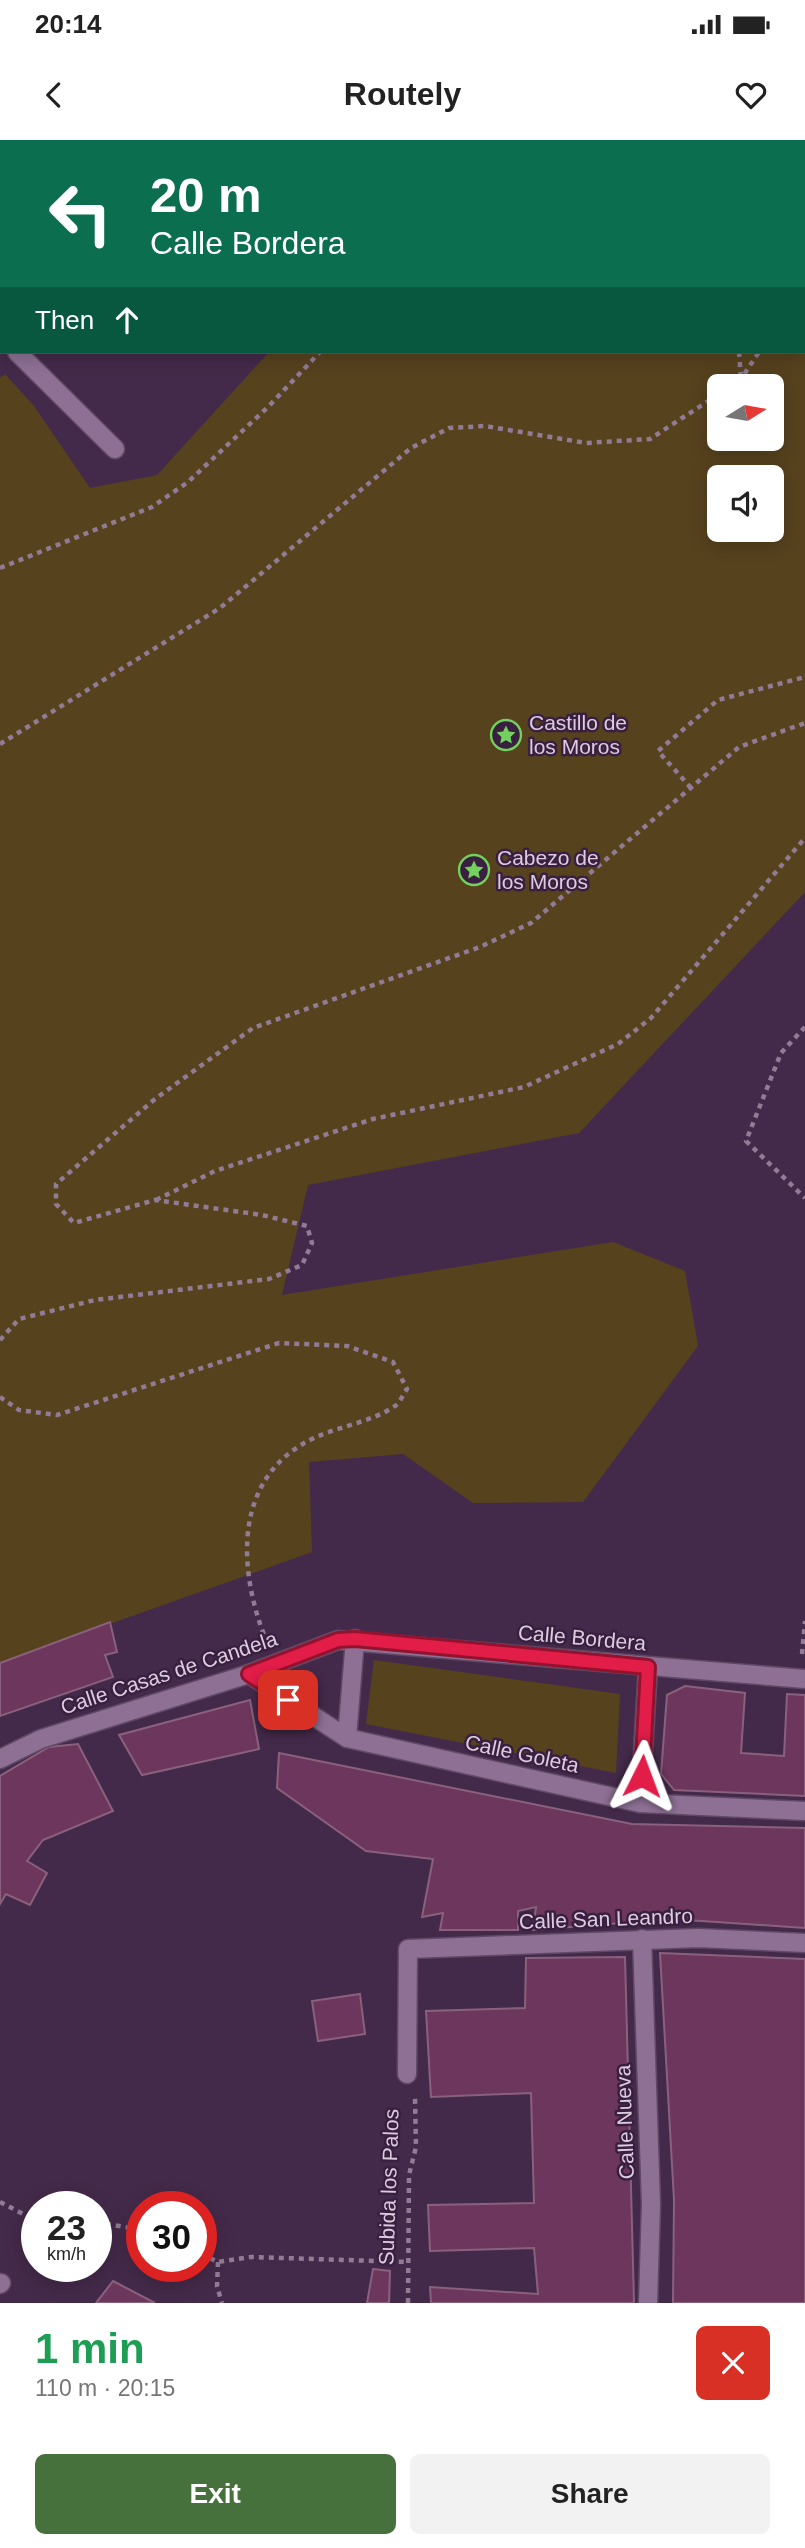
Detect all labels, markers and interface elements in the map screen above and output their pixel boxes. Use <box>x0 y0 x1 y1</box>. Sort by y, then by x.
text: 20:14 <box>35 9 102 39</box>
icon: back <box>35 76 73 114</box>
text: Routely <box>344 76 461 112</box>
icon: heart <box>732 76 770 114</box>
icon: left <box>35 168 126 259</box>
text: 20 m <box>150 168 262 222</box>
text: Calle Bordera <box>150 225 346 261</box>
icon: ahead <box>108 301 146 339</box>
text: Then <box>35 305 94 335</box>
north arrow <box>707 374 784 452</box>
map controls <box>707 374 784 542</box>
button: sound <box>707 465 784 542</box>
place label: Castillo de los Moros <box>529 711 627 758</box>
place icon: Castillo de los Moros <box>489 718 523 752</box>
place label: Cabezo de los Moros <box>497 846 599 893</box>
place icon: Cabezo de los Moros <box>457 853 491 887</box>
street label: Calle Bordera <box>517 1620 647 1655</box>
street label: Calle Casas de Candela <box>58 1626 280 1718</box>
pin <box>258 1670 318 1730</box>
icon: arrive <box>269 1681 307 1719</box>
street label: Calle Goleta <box>463 1730 581 1777</box>
position arrow <box>605 1739 679 1813</box>
street label: Calle San Leandro <box>519 1904 693 1933</box>
street label: Calle Nueva <box>611 2064 638 2180</box>
street label: Subida los Palos <box>374 2108 403 2266</box>
speed limit sign: 30 <box>126 2191 217 2282</box>
text: 23 <box>47 2208 86 2247</box>
text: km/h <box>47 2244 86 2264</box>
text: 1 min <box>35 2325 145 2372</box>
button: close <box>696 2326 770 2400</box>
text: 110 m · 20:15 <box>35 2375 175 2401</box>
button: Exit <box>35 2454 396 2534</box>
button: Share <box>410 2454 770 2534</box>

